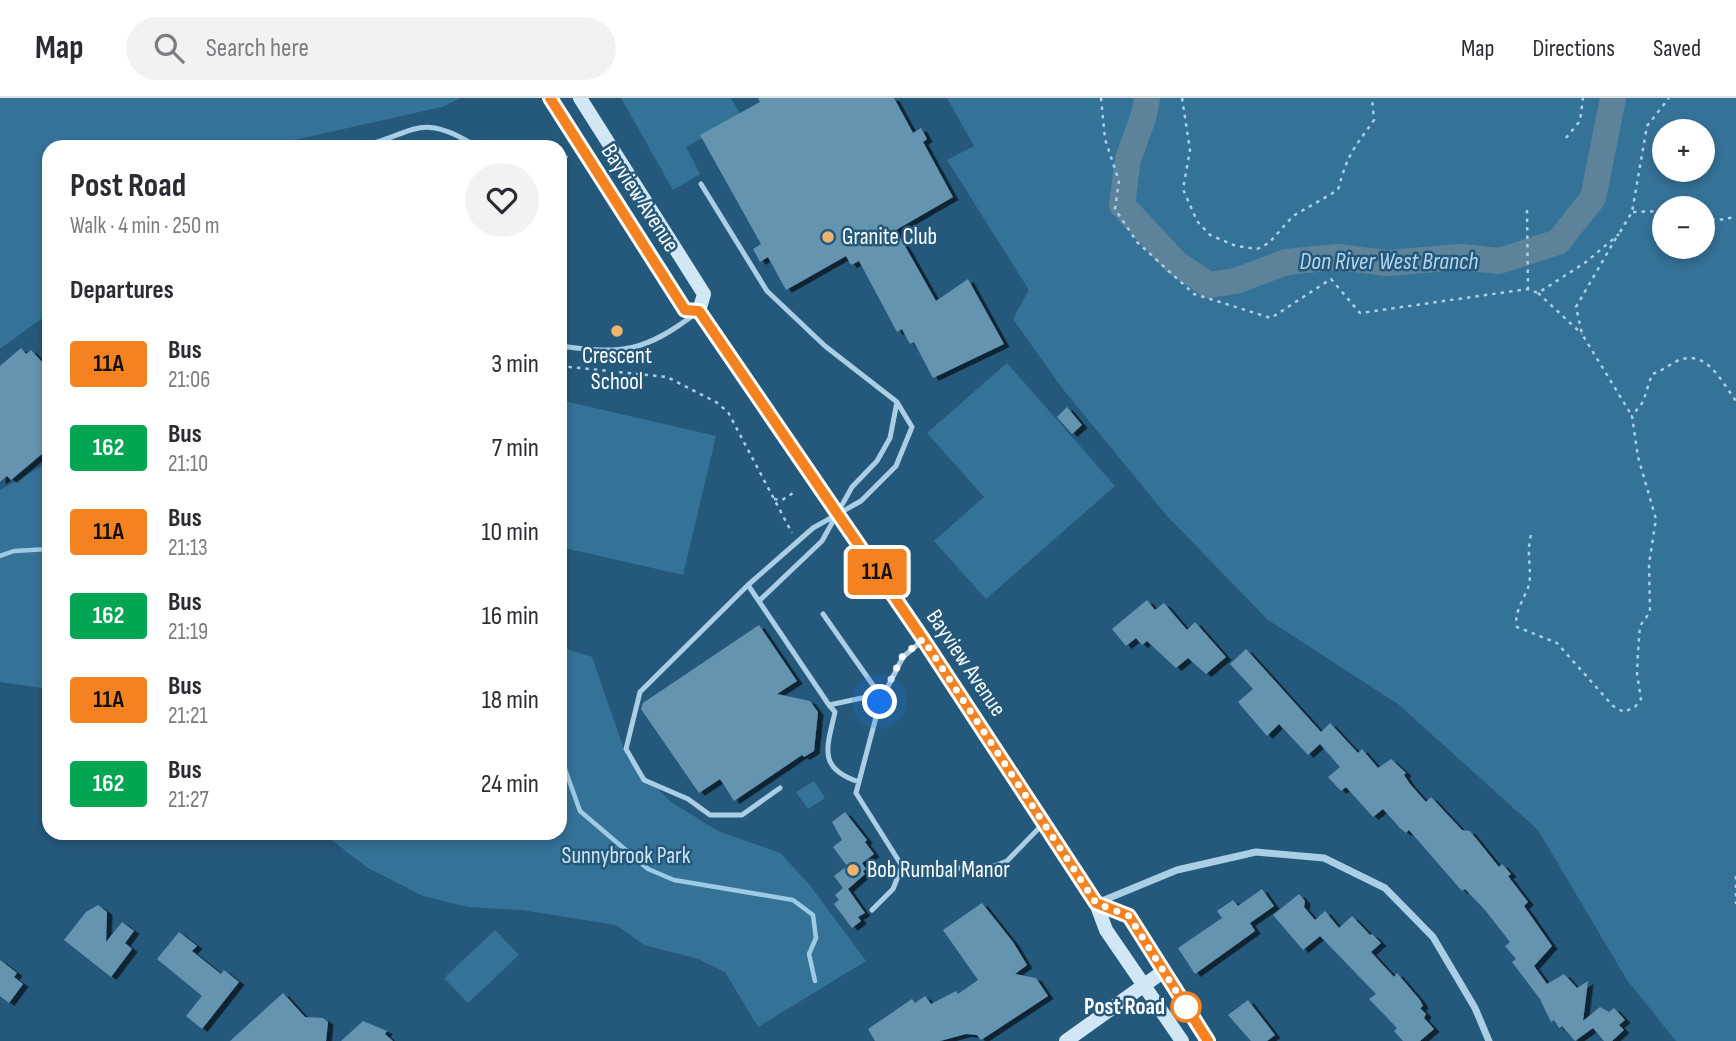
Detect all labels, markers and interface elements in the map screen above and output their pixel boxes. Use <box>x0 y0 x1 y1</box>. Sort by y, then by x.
search box <box>126 17 616 80</box>
text: Map <box>35 28 84 68</box>
icon: search <box>150 29 188 67</box>
text: Search here <box>206 33 309 64</box>
text: Map <box>1461 34 1494 63</box>
text: Directions <box>1532 34 1615 63</box>
text: Saved <box>1653 34 1701 63</box>
map controls <box>1652 119 1715 259</box>
button: + <box>1652 119 1715 182</box>
street label: Bayview Avenue <box>595 139 685 257</box>
button: heart <box>465 163 539 237</box>
text: Post Road <box>70 166 186 206</box>
button: − <box>1652 196 1715 259</box>
text: Walk · 4 min · 250 m <box>70 212 220 240</box>
place label: Granite Club <box>842 223 937 251</box>
marker: Granite Club <box>820 229 836 245</box>
water label: Don River West Branch <box>1300 247 1478 276</box>
text: Departures <box>70 275 174 306</box>
marker: Crescent School <box>609 323 625 339</box>
text: Bus <box>168 335 202 366</box>
place label: Crescent School <box>582 342 652 396</box>
text: 11A <box>93 349 124 378</box>
text: 3 min <box>491 349 539 380</box>
text: 21:06 <box>168 366 210 394</box>
text: Bus <box>168 419 202 450</box>
text: 162 <box>93 433 124 462</box>
text: 7 min <box>492 433 539 464</box>
text: 21:10 <box>168 450 208 478</box>
text: Bus <box>168 503 202 534</box>
text: 11A <box>93 517 124 546</box>
text: 10 min <box>482 517 539 548</box>
text: 21:13 <box>168 534 208 562</box>
line badge: 11A <box>837 549 917 595</box>
text: 11A <box>862 557 892 586</box>
text: Bus <box>168 587 202 618</box>
text: 162 <box>93 601 124 630</box>
text: 16 min <box>482 601 539 632</box>
street label: Bayview Avenue <box>920 604 1012 722</box>
text: 21:19 <box>168 618 208 646</box>
text: Bus <box>168 671 202 702</box>
your location <box>862 684 897 719</box>
text: 11A <box>93 685 124 714</box>
text: 18 min <box>482 685 539 716</box>
text: 21:21 <box>168 702 208 730</box>
text: Bus <box>168 755 202 786</box>
text: 162 <box>93 769 124 798</box>
text: 24 min <box>481 769 539 800</box>
text: 21:27 <box>168 786 209 814</box>
park label: Sunnybrook Park <box>562 842 691 870</box>
place label: Bob Rumbal Manor <box>867 856 1010 884</box>
marker: Bob Rumbal Manor <box>845 862 861 878</box>
marker: Post Road <box>1171 992 1201 1022</box>
place label: Post Road <box>1084 993 1165 1021</box>

